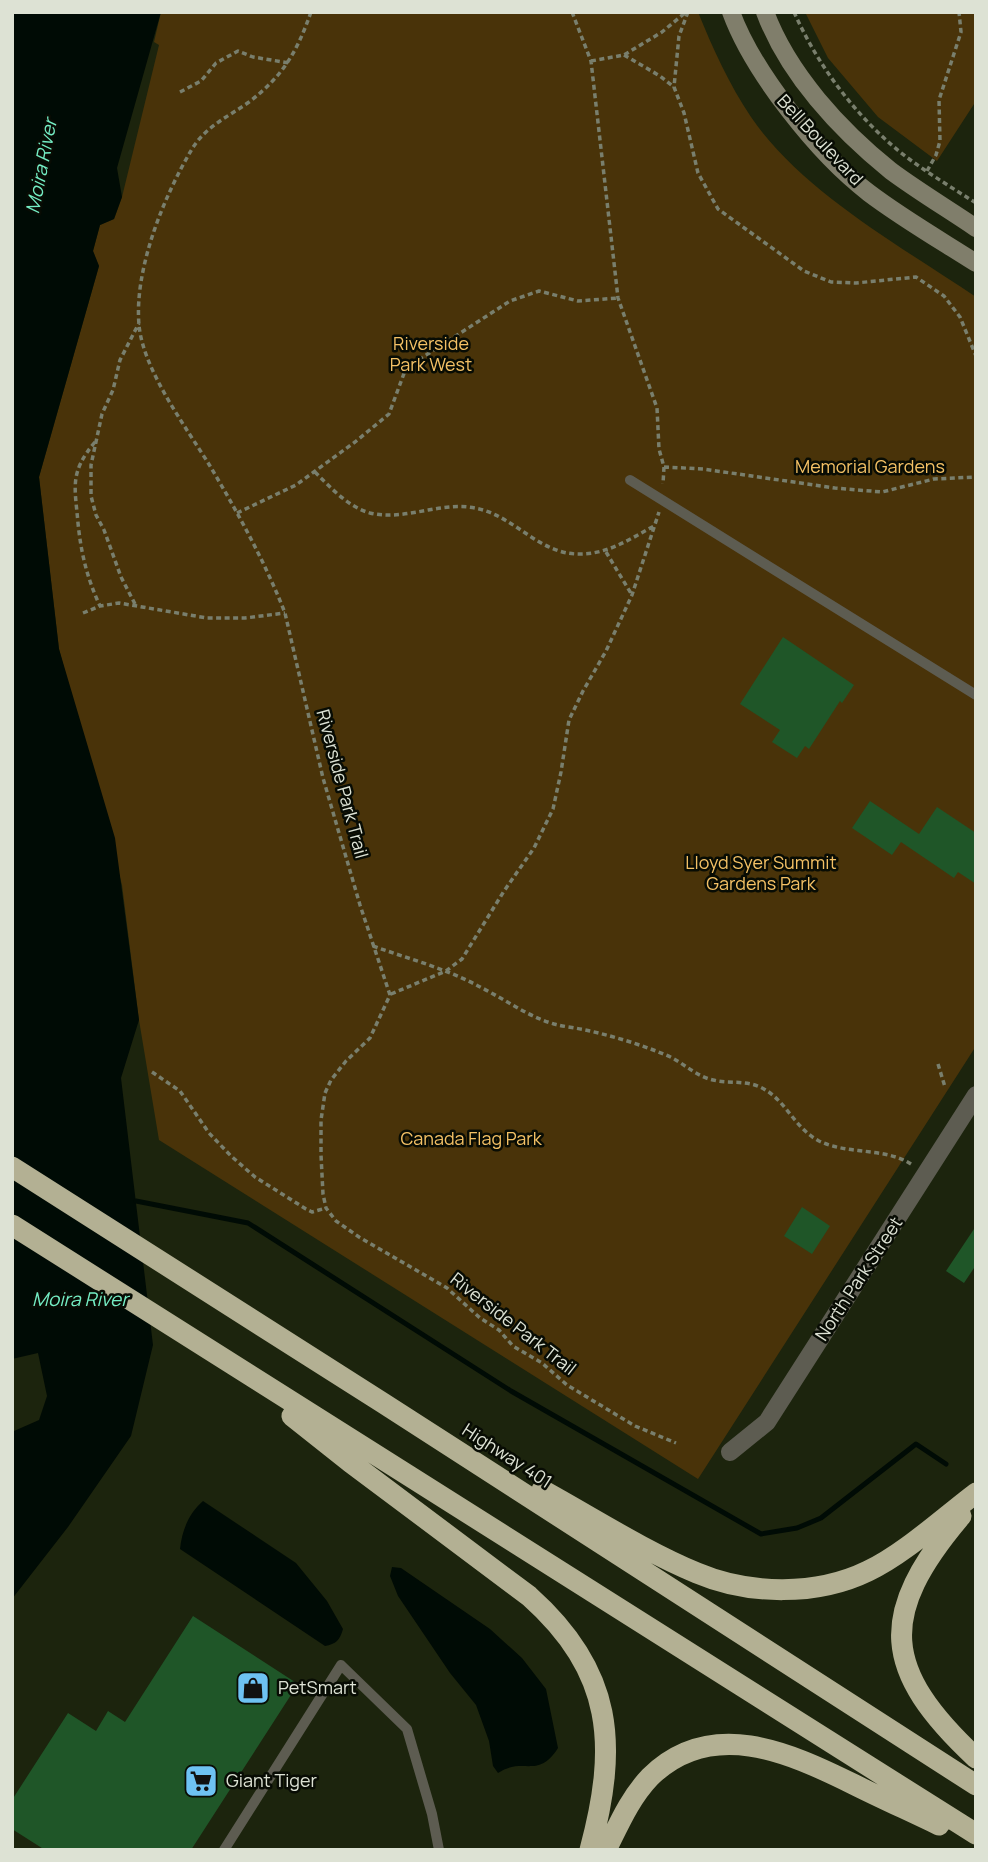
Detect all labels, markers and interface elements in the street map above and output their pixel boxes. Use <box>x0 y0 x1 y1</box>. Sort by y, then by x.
street label: Bell Boulevard <box>772 89 869 190</box>
water label: Moira River <box>19 114 63 216</box>
park label: Riverside Park West <box>390 331 472 376</box>
park label: Memorial Gardens <box>795 454 945 478</box>
street label: Riverside Park Trail <box>312 707 374 861</box>
park label: Lloyd Syer Summit Gardens Park <box>685 850 837 895</box>
park label: Canada Flag Park <box>400 1126 543 1150</box>
street label: North Park Street <box>809 1212 907 1345</box>
street label: Riverside Park Trail <box>446 1267 581 1380</box>
water label: Moira River <box>32 1286 130 1312</box>
street label: Highway 401 <box>458 1417 557 1493</box>
shop icon: PetSmart <box>234 1669 272 1707</box>
place label: PetSmart <box>278 1675 357 1699</box>
supermarket icon: Giant Tiger <box>182 1762 220 1800</box>
place label: Giant Tiger <box>226 1768 318 1792</box>

